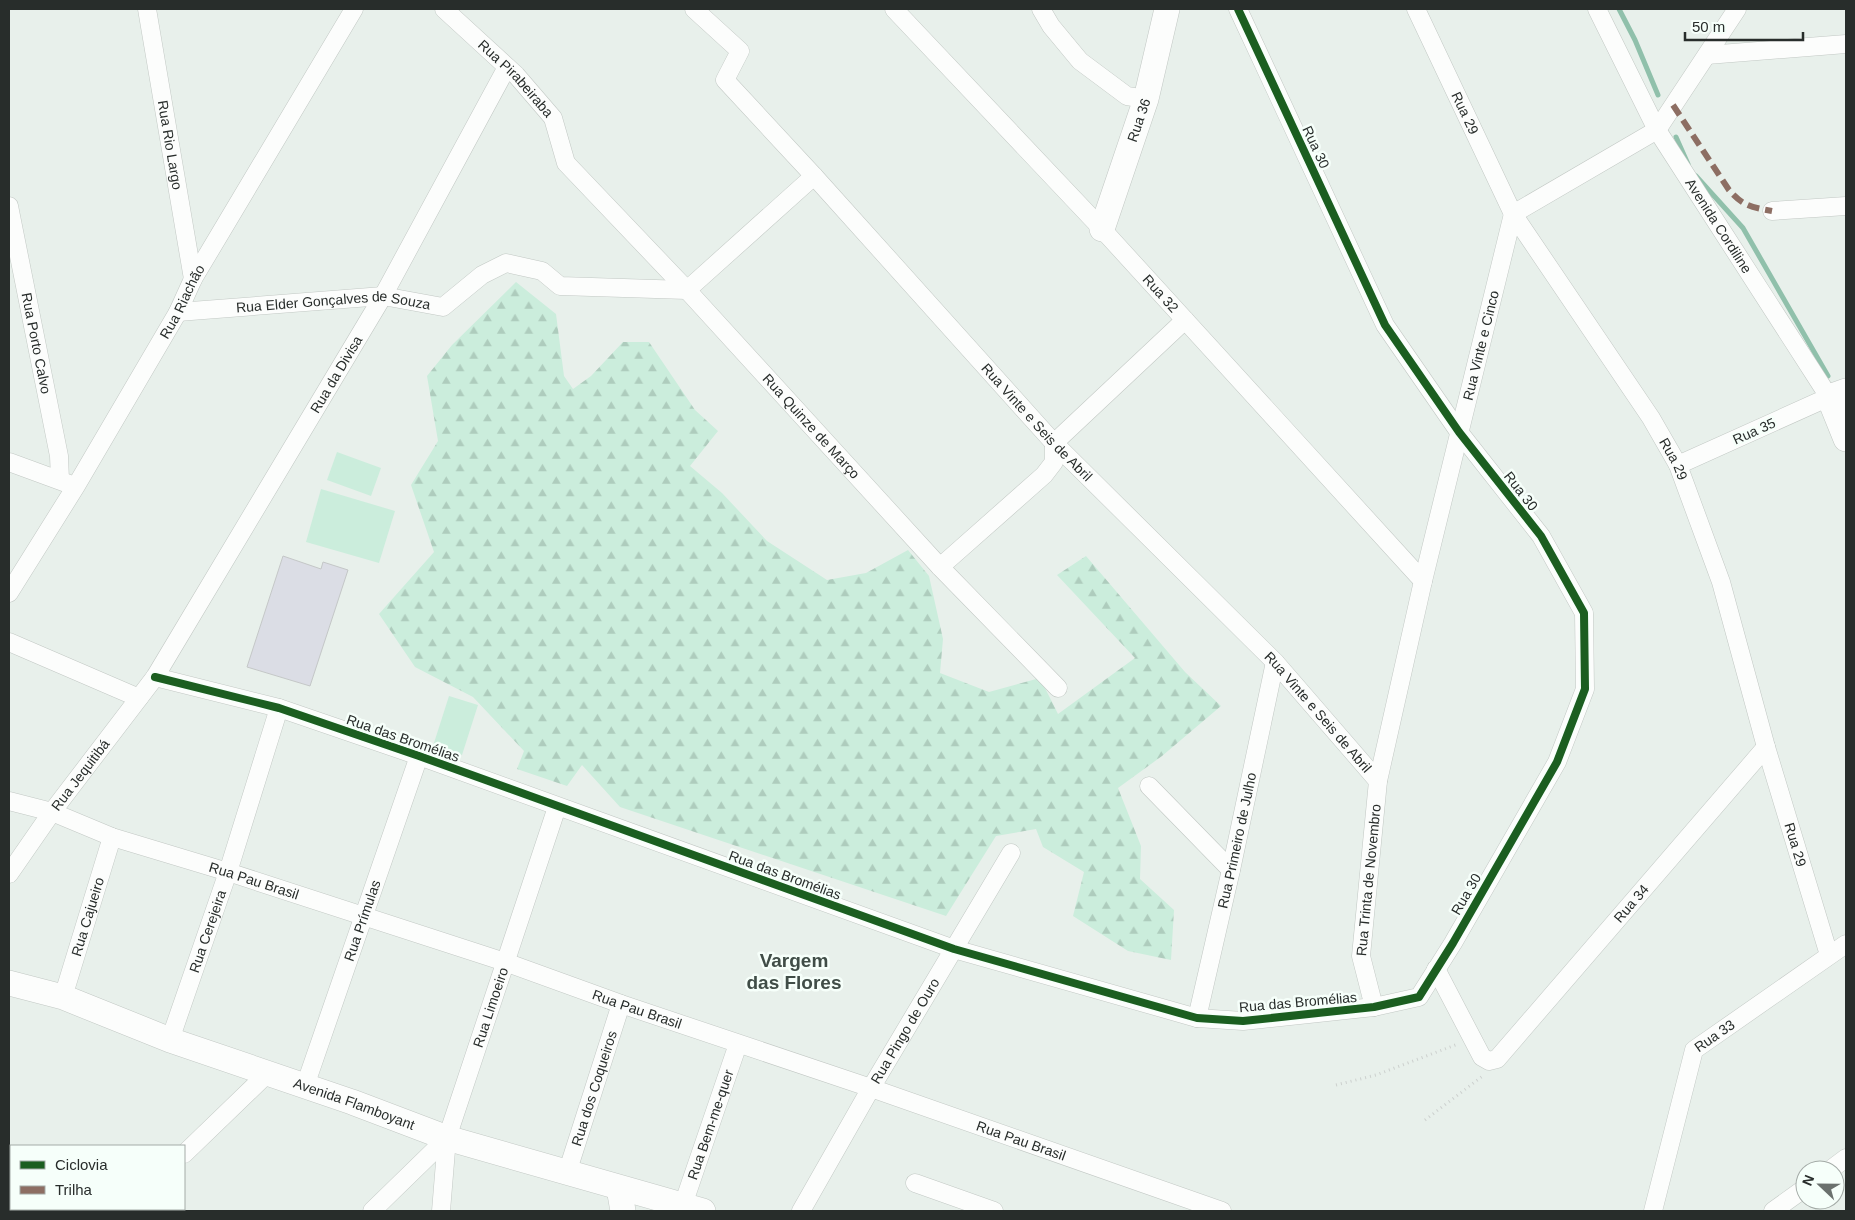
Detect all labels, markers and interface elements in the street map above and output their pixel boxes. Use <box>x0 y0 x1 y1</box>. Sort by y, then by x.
scale bar <box>1685 10 1802 42</box>
text: 50 m <box>1692 18 1725 35</box>
street label: Rua Pirabeiraba <box>475 36 557 121</box>
street label: Rua 29 <box>1448 89 1482 137</box>
street label: Rua 36 <box>1124 96 1154 144</box>
street label: Rua Rio Largo <box>155 99 186 191</box>
street label: Rua 30 <box>1299 123 1333 171</box>
street label: Avenida Cordiline <box>1682 175 1755 276</box>
street label: Rua Riachão <box>156 262 208 341</box>
street label: Rua 32 <box>1140 271 1182 316</box>
street label: Rua Elder Gonçalves de Souza <box>235 288 432 315</box>
street label: Rua Vinte e Cinco <box>1460 289 1502 402</box>
street label: Rua Porto Calvo <box>19 291 54 395</box>
street label: Rua da Divisa <box>307 333 366 416</box>
street label: Rua Vinte e Seis de Abril <box>978 360 1096 484</box>
street label: Rua Quinze de Março <box>759 370 863 482</box>
street label: Rua 35 <box>1730 414 1778 447</box>
street label: Rua 29 <box>1656 435 1691 482</box>
street label: Rua 30 <box>1501 468 1541 514</box>
street label: Rua Vinte e Seis de Abril <box>1261 648 1375 776</box>
street label: Rua das Bromélias <box>344 711 462 765</box>
street label: Rua Jequitibá <box>48 736 113 814</box>
street label: Rua Primeiro de Julho <box>1214 771 1259 910</box>
street label: Rua Trinta de Novembro <box>1353 803 1384 957</box>
street label: Rua 29 <box>1781 821 1810 869</box>
street label: Rua das Bromélias <box>727 847 843 903</box>
street label: Rua Pau Brasil <box>207 859 301 903</box>
street label: Rua 30 <box>1448 870 1484 918</box>
street label: Rua Cajueiro <box>68 875 107 958</box>
street label: Rua Prímulas <box>341 878 384 963</box>
street label: Rua 34 <box>1610 881 1652 926</box>
street label: Rua Cerejeira <box>186 888 229 975</box>
district label: Vargem das Flores <box>746 950 842 993</box>
street label: Rua Limoeiro <box>470 965 511 1049</box>
street label: Rua Pingo de Ouro <box>867 975 943 1087</box>
street label: Rua Pau Brasil <box>590 986 684 1032</box>
street label: Rua das Bromélias <box>1238 989 1358 1015</box>
street label: Rua 33 <box>1691 1016 1738 1055</box>
street label: Rua dos Coqueiros <box>568 1029 620 1148</box>
street label: Rua Bem-me-quer <box>684 1067 737 1182</box>
street label: Avenida Flamboyant <box>292 1075 417 1133</box>
street label: Rua Pau Brasil <box>974 1118 1068 1164</box>
legend <box>10 1145 185 1210</box>
text: Ciclovia <box>55 1156 108 1173</box>
north arrow <box>1795 1160 1845 1210</box>
text: N <box>1799 1172 1817 1188</box>
text: Trilha <box>55 1181 93 1198</box>

